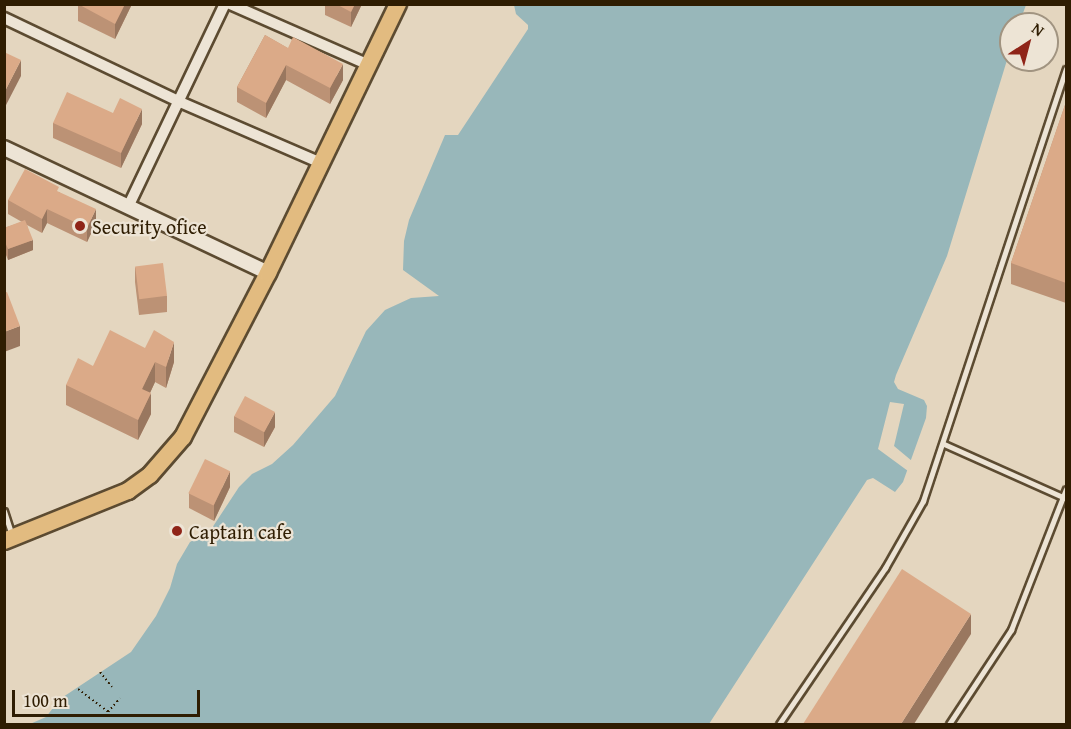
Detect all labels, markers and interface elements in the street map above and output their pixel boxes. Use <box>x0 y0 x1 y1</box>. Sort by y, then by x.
north arrow <box>999 12 1059 72</box>
text: N <box>1027 16 1050 42</box>
place label: Security ofice <box>92 214 207 238</box>
marker: Security ofice <box>73 219 87 233</box>
place label: Captain cafe <box>189 519 292 543</box>
marker: Captain cafe <box>170 524 184 538</box>
scale bar <box>15 678 202 716</box>
text: 100 m <box>23 687 68 714</box>

